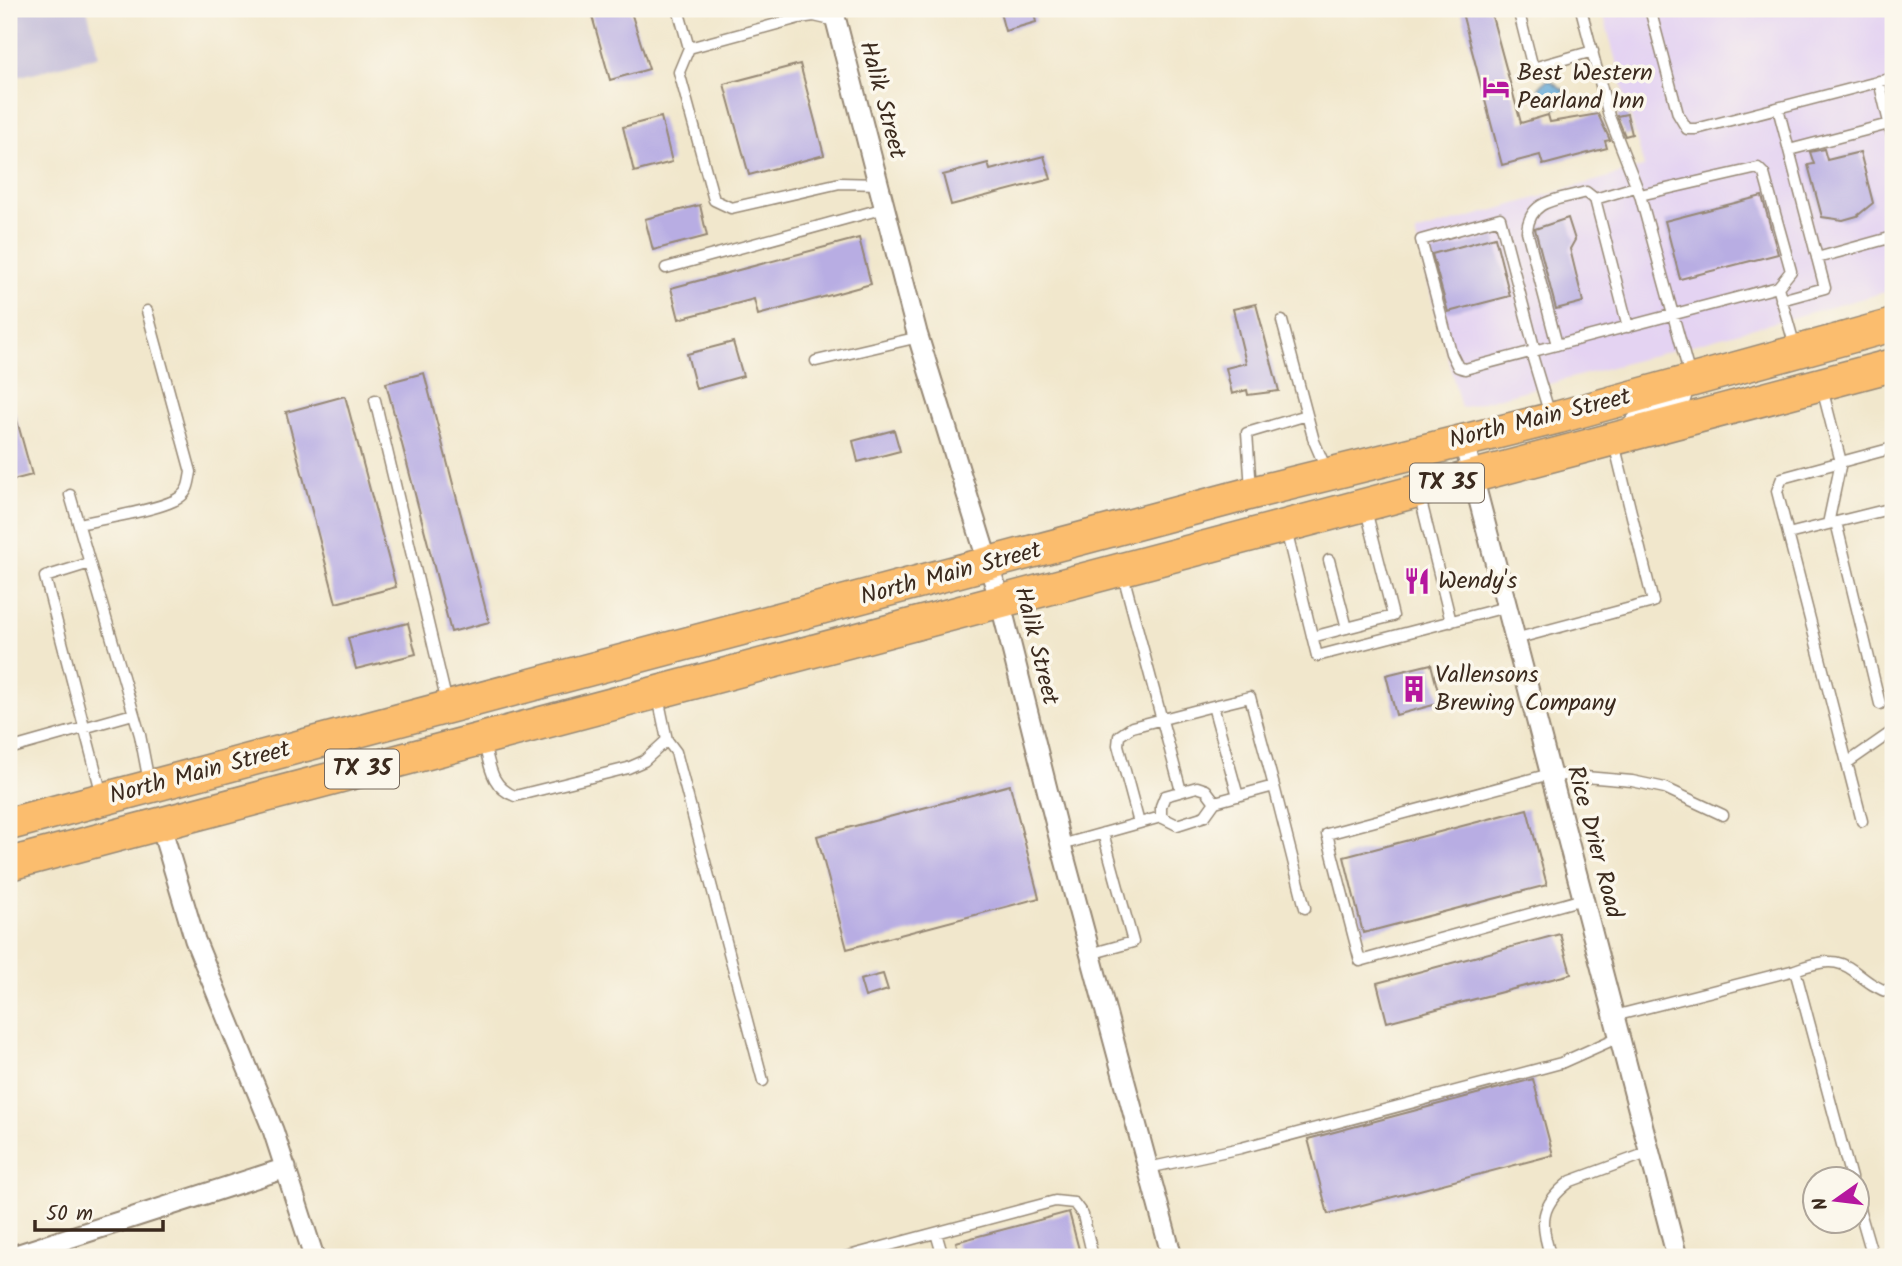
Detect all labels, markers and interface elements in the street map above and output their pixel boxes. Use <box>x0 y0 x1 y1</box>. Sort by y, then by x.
street label: Halik Street <box>848 37 917 164</box>
place label: Best Western Pearland Inn <box>1517 54 1653 121</box>
hotel icon: Best Western Pearland Inn <box>1481 72 1511 102</box>
street label: North Main Street <box>1445 377 1636 460</box>
road number: TX 35 <box>1410 463 1484 503</box>
street label: North Main Street <box>856 531 1047 617</box>
place label: Wendy's <box>1438 562 1517 601</box>
restaurant icon: Wendy's <box>1402 566 1432 596</box>
street label: Halik Street <box>1002 583 1070 710</box>
place label: Vallensons Brewing Company <box>1435 656 1617 723</box>
building icon: Vallensons Brewing Company <box>1399 674 1429 704</box>
street label: North Main Street <box>105 730 296 816</box>
road number: TX 35 <box>325 750 399 789</box>
street label: Rice Drier Road <box>1555 761 1633 924</box>
north arrow <box>1800 1164 1870 1234</box>
scale bar <box>35 1189 163 1233</box>
text: N <box>1805 1194 1837 1213</box>
text: 50 m <box>46 1198 93 1231</box>

